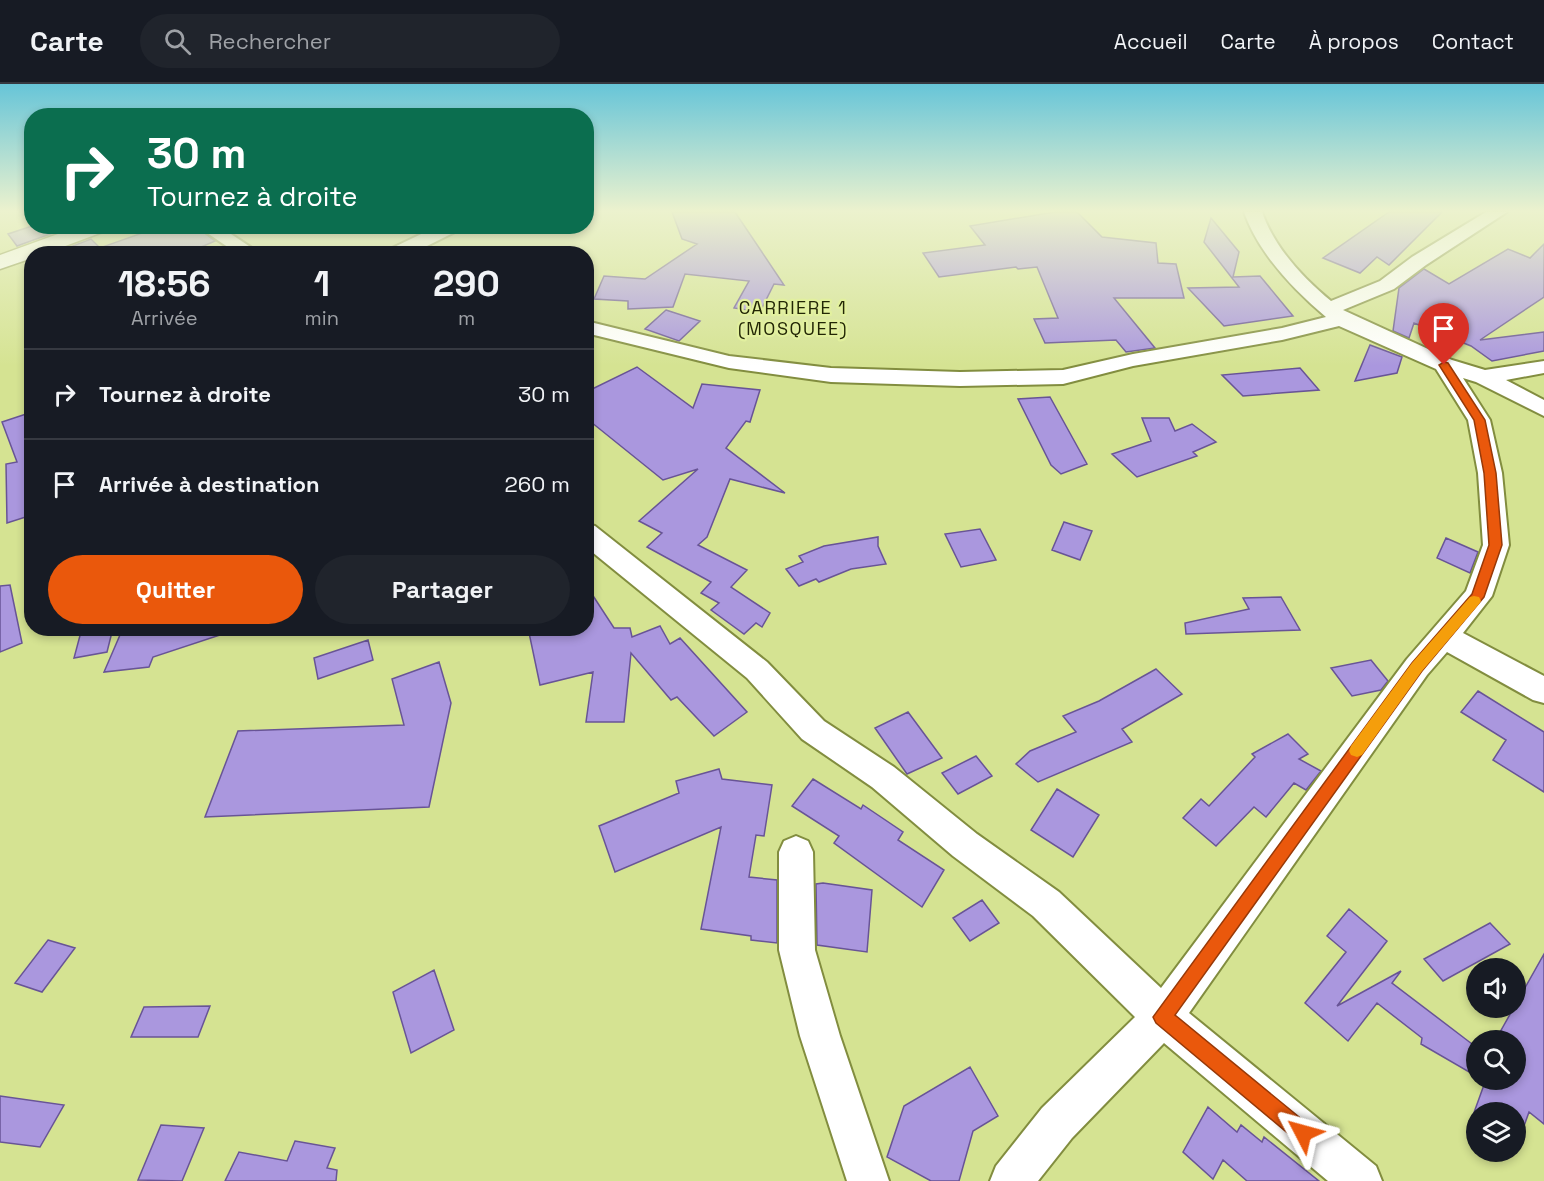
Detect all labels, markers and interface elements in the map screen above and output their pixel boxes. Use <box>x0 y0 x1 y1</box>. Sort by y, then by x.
search box <box>140 14 560 68</box>
text: Carte <box>30 23 104 59</box>
icon: search <box>161 25 194 58</box>
text: Rechercher <box>209 27 331 55</box>
text: Accueil <box>1114 28 1188 55</box>
text: Carte <box>1221 28 1276 55</box>
text: À propos <box>1309 28 1399 55</box>
text: Contact <box>1432 28 1514 55</box>
text: 30 m <box>147 127 246 180</box>
icon: right <box>48 132 126 210</box>
text: Tournez à droite <box>147 179 357 214</box>
text: 18:56 <box>118 261 211 307</box>
text: 1 <box>314 261 330 307</box>
text: 290 <box>433 261 500 307</box>
district label: CARRIERE 1 (MOSQUEE) <box>738 296 848 340</box>
pin <box>1418 303 1469 365</box>
text: Arrivée <box>131 305 198 331</box>
text: min <box>305 305 339 331</box>
text: m <box>458 305 475 331</box>
icon: arrive <box>1427 312 1460 345</box>
icon: right <box>48 378 81 411</box>
text: Tournez à droite <box>99 380 271 408</box>
text: 30 m <box>518 380 570 408</box>
icon: arrive <box>48 468 81 501</box>
text: Arrivée à destination <box>99 470 320 498</box>
text: 260 m <box>505 470 570 498</box>
button: Quitter <box>48 555 303 624</box>
button: Partager <box>315 555 570 624</box>
map controls <box>1466 958 1526 1162</box>
button: sound <box>1466 958 1526 1018</box>
button: search <box>1466 1030 1526 1090</box>
position arrow <box>1271 1101 1335 1165</box>
button: layers <box>1466 1102 1526 1162</box>

